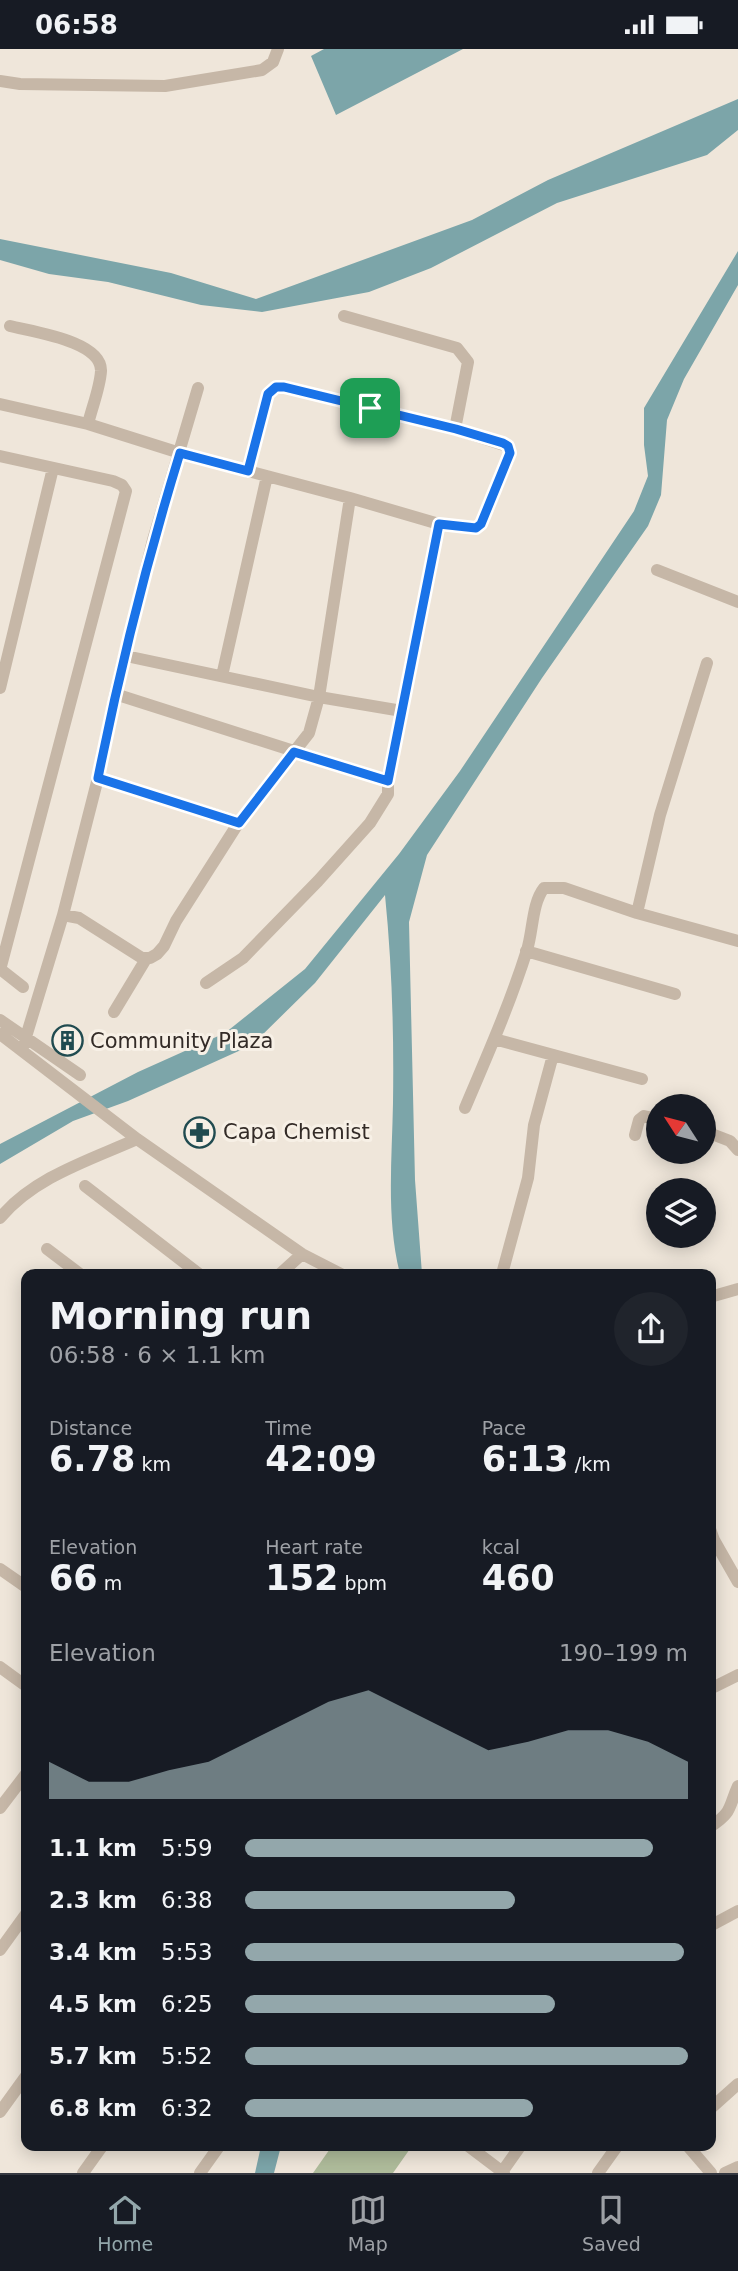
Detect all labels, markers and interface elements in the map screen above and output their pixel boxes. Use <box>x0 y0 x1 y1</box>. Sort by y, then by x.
text: 06:58 <box>35 10 118 40</box>
pin <box>340 378 400 438</box>
icon: arrive <box>351 389 389 427</box>
building icon: Community Plaza <box>50 1024 84 1058</box>
place label: Community Plaza <box>90 1029 273 1053</box>
north arrow <box>646 1094 716 1164</box>
map controls <box>646 1094 716 1248</box>
pharmacy icon: Capa Chemist <box>183 1115 217 1149</box>
place label: Capa Chemist <box>223 1120 370 1144</box>
button: layers <box>646 1178 716 1248</box>
button: share <box>614 1292 688 1366</box>
text: Morning run <box>49 1294 312 1338</box>
text: 06:58 · 6 × 1.1 km <box>49 1342 265 1368</box>
text: Distance <box>49 1417 132 1439</box>
text: Time <box>265 1417 312 1439</box>
text: Pace <box>482 1417 526 1439</box>
text: 6.78 <box>49 1439 135 1479</box>
text: 42:09 <box>265 1439 377 1479</box>
text: 6:13 <box>482 1439 569 1479</box>
text: km <box>135 1453 171 1475</box>
text: /km <box>569 1453 611 1475</box>
text: Elevation <box>49 1536 137 1558</box>
text: Heart rate <box>265 1536 363 1558</box>
text: kcal <box>482 1536 520 1558</box>
text: 66 <box>49 1558 98 1598</box>
text: 152 <box>265 1558 338 1598</box>
text: 460 <box>482 1558 555 1598</box>
text: m <box>98 1572 122 1594</box>
text: bpm <box>338 1572 387 1594</box>
text: Elevation <box>49 1640 156 1666</box>
text: 190–199 m <box>559 1640 688 1666</box>
text: 1.1 km <box>49 1835 137 1861</box>
text: 5:59 <box>161 1835 213 1861</box>
text: 2.3 km <box>49 1887 137 1913</box>
text: 6:38 <box>161 1887 213 1913</box>
text: 3.4 km <box>49 1939 137 1965</box>
text: 5:53 <box>161 1939 213 1965</box>
text: 4.5 km <box>49 1991 137 2017</box>
text: 6:25 <box>161 1991 213 2017</box>
text: 5.7 km <box>49 2043 137 2069</box>
text: 5:52 <box>161 2043 213 2069</box>
text: 6.8 km <box>49 2095 137 2121</box>
text: 6:32 <box>161 2095 213 2121</box>
tab: Home <box>97 2191 153 2255</box>
tab: Map <box>348 2191 388 2255</box>
tab: Saved <box>582 2191 641 2255</box>

